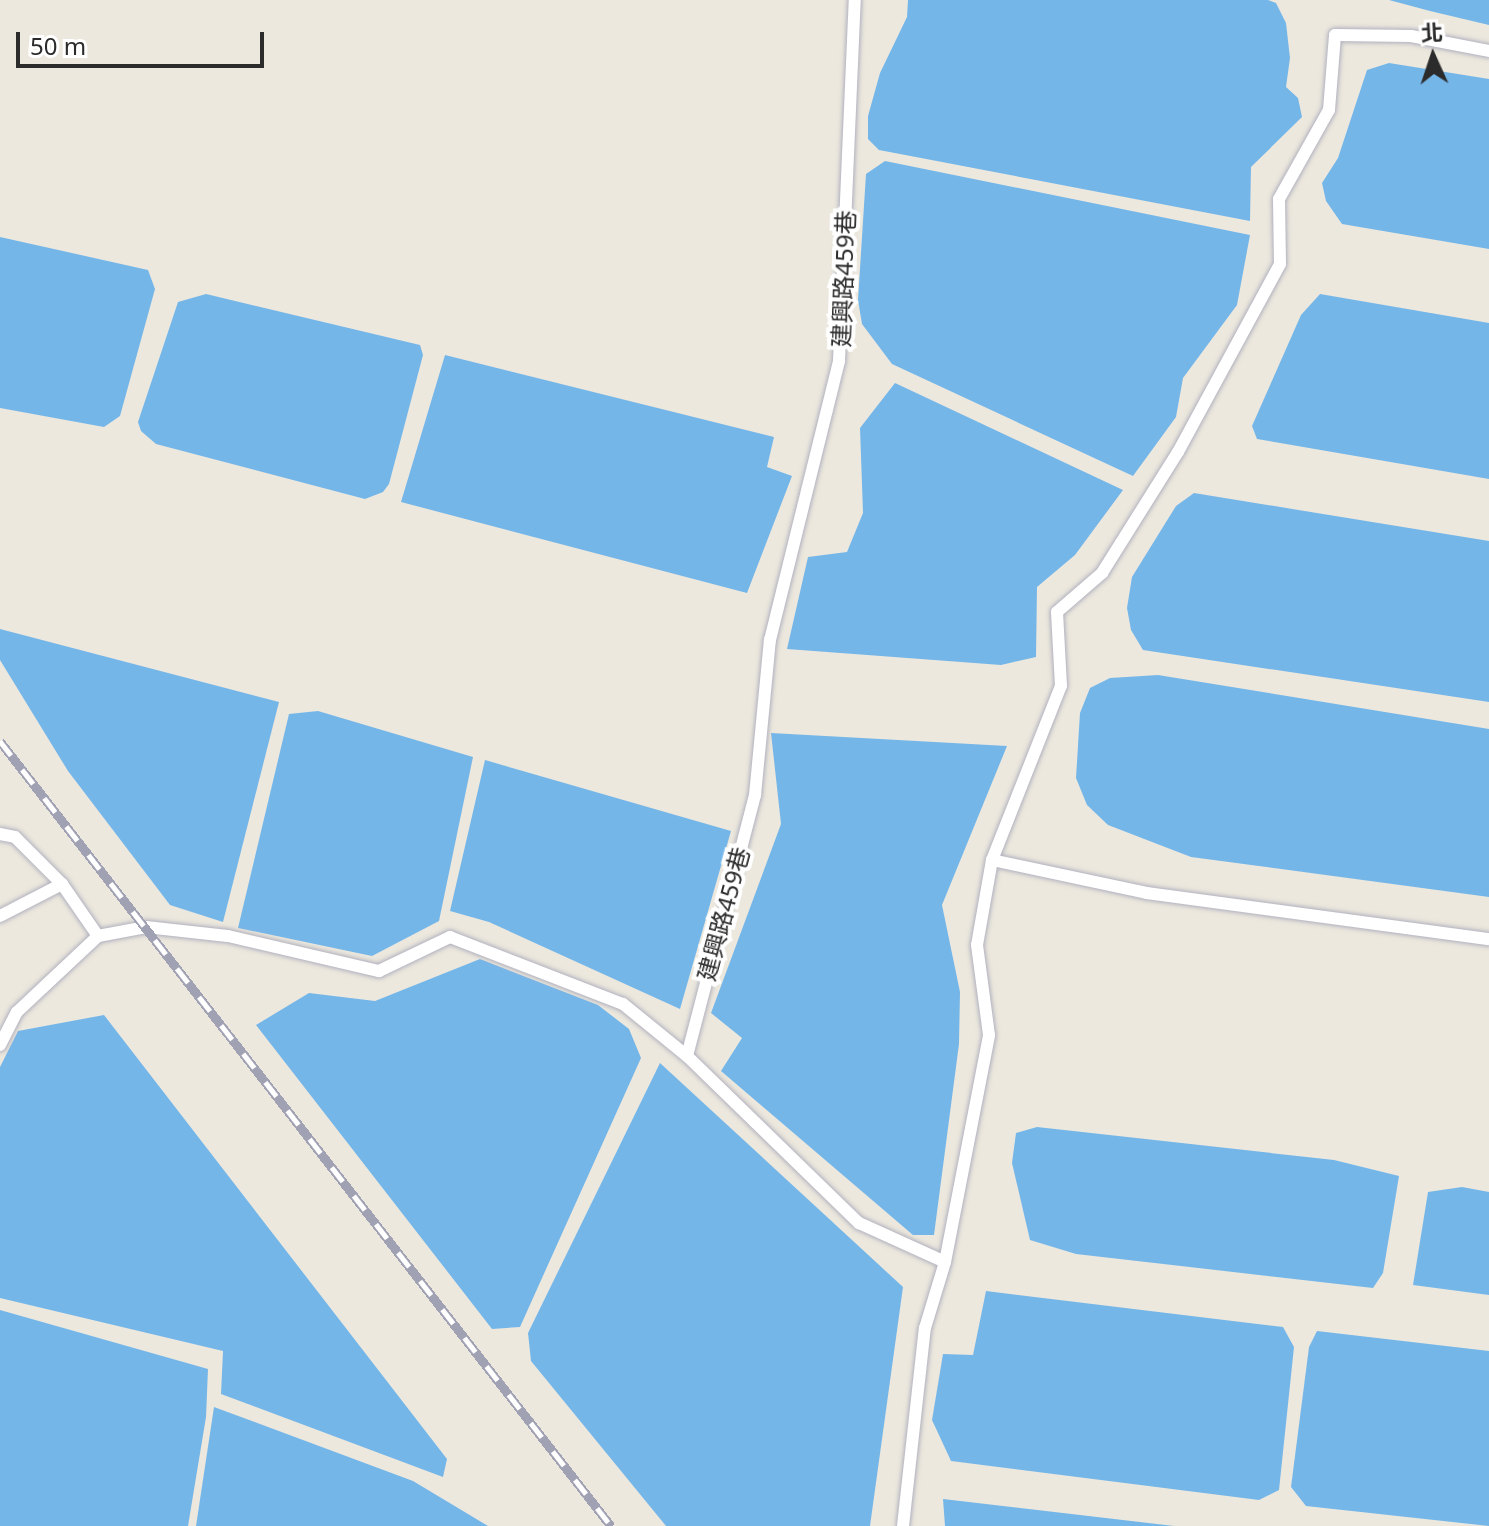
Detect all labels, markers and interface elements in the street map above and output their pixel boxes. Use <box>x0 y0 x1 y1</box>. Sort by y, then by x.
scale bar <box>20 16 268 66</box>
north arrow <box>1393 16 1473 96</box>
text: 北 <box>1420 16 1444 48</box>
text: 50 m <box>30 29 86 62</box>
street label: 建興路459巷 <box>826 210 860 348</box>
street label: 建興路459巷 <box>691 844 755 984</box>

